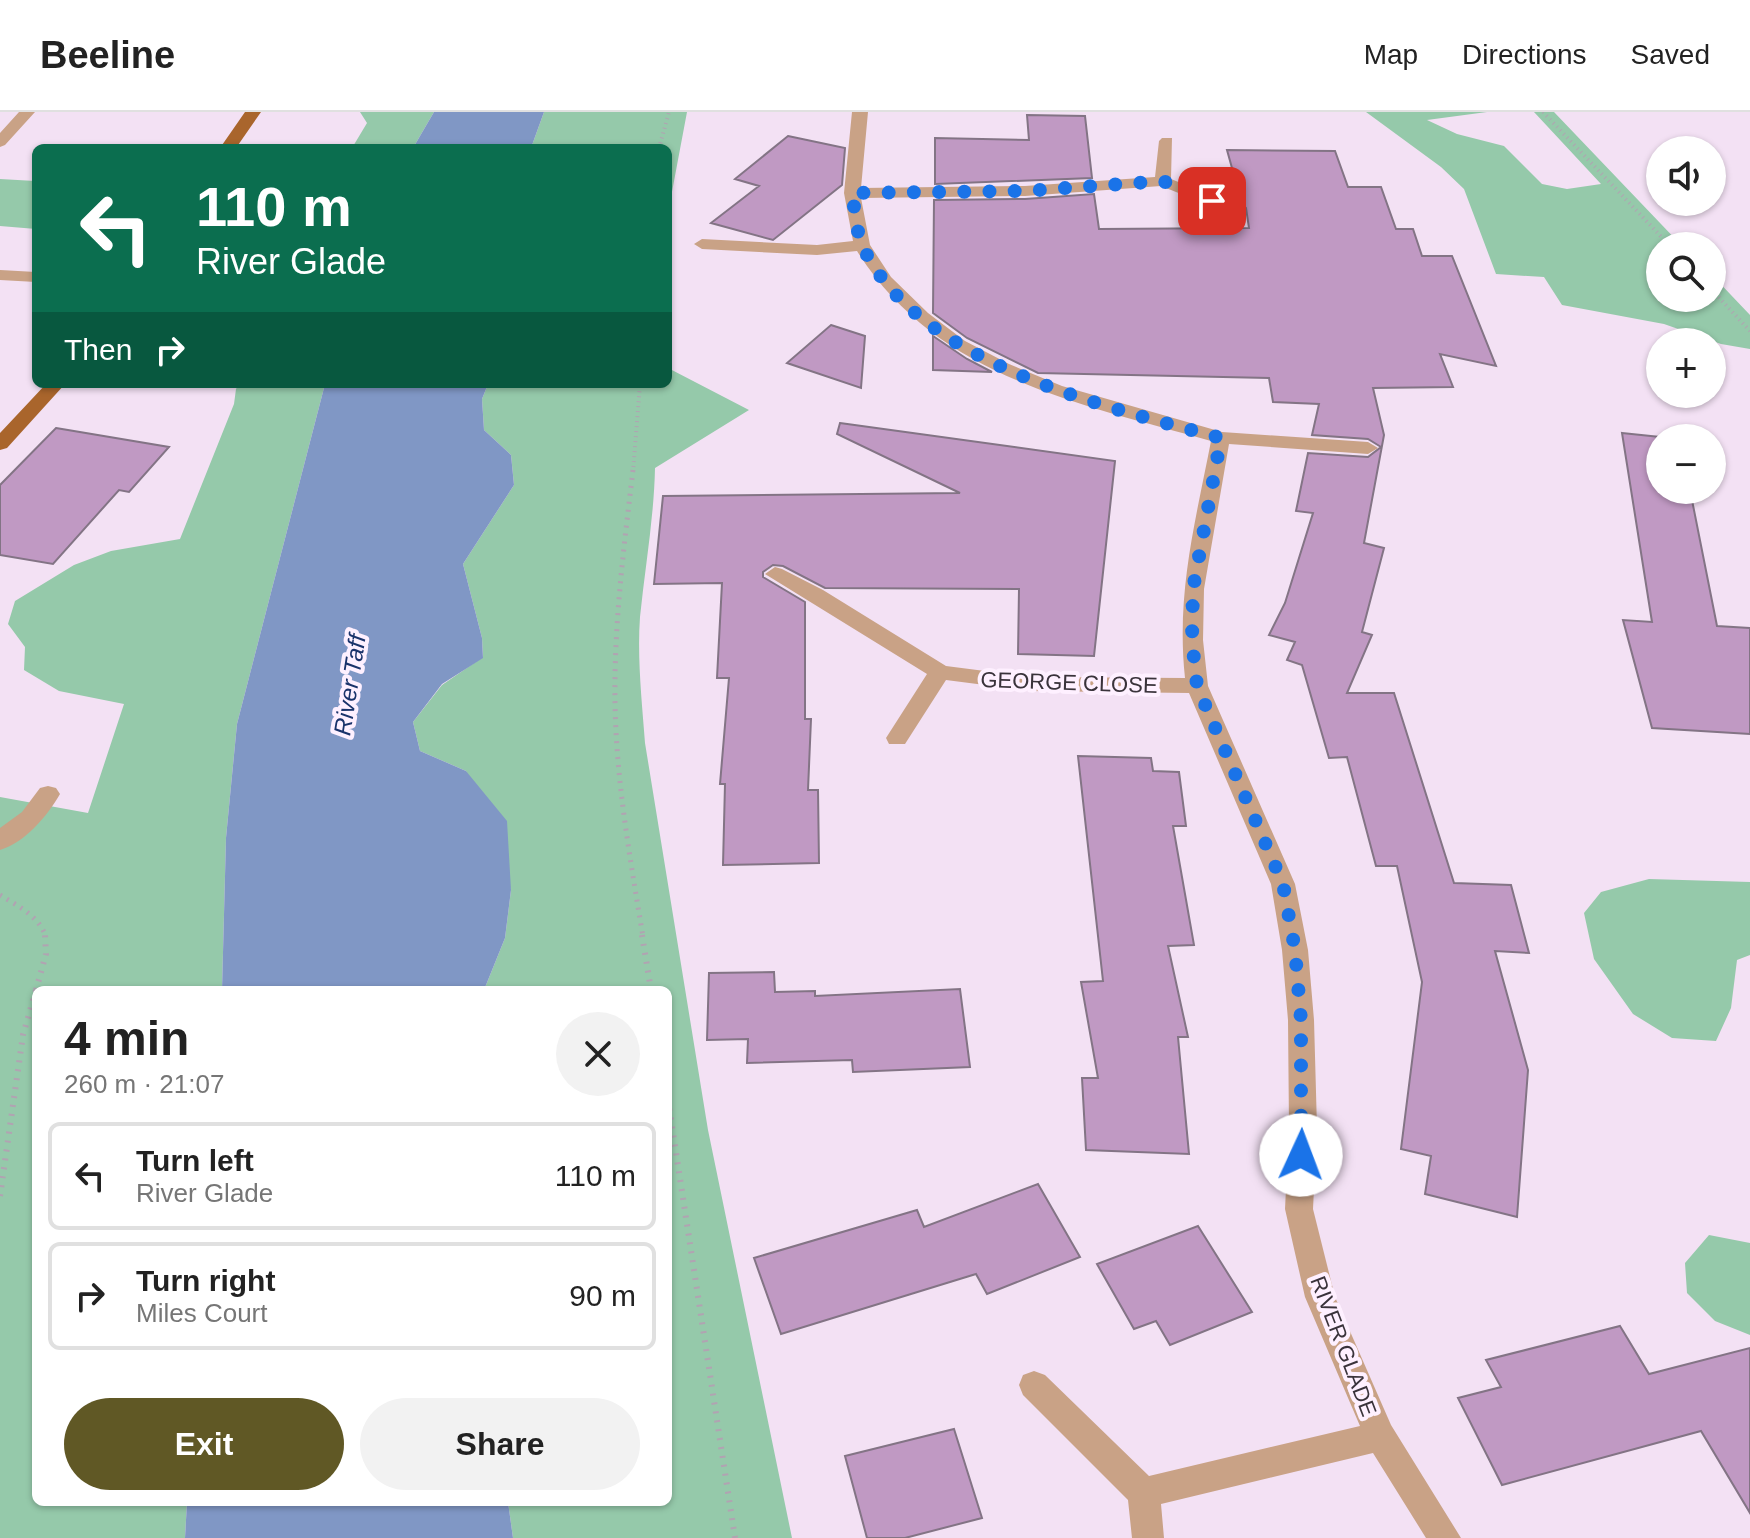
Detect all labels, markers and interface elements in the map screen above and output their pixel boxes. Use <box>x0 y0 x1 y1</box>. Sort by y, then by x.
text: Beeline <box>40 34 175 76</box>
text: Map <box>1364 39 1418 70</box>
text: Directions <box>1462 39 1587 70</box>
text: Saved <box>1631 39 1710 70</box>
map controls <box>1646 136 1726 504</box>
button: sound <box>1646 136 1726 216</box>
pin <box>1178 167 1246 235</box>
text: 110 m <box>196 175 352 238</box>
icon: left <box>64 176 168 280</box>
icon: arrive <box>1190 179 1234 223</box>
button: search <box>1646 232 1726 312</box>
text: River Glade <box>196 241 386 282</box>
icon: right <box>148 328 192 372</box>
button: + <box>1646 328 1726 408</box>
text: Then <box>64 333 132 366</box>
button: − <box>1646 424 1726 504</box>
water label: River Taff <box>328 630 371 737</box>
street label: GEORGE CLOSE <box>980 667 1158 698</box>
text: 4 min <box>64 1012 189 1065</box>
button: close <box>556 1012 640 1096</box>
text: 260 m · 21:07 <box>64 1069 224 1099</box>
position arrow <box>1259 1113 1343 1197</box>
text: Turn left <box>136 1144 254 1177</box>
icon: left <box>68 1154 112 1198</box>
text: 110 m <box>555 1159 636 1192</box>
text: River Glade <box>136 1178 273 1208</box>
text: Turn right <box>136 1264 275 1297</box>
street label: RIVER GLADE <box>1305 1273 1382 1420</box>
icon: right <box>68 1274 112 1318</box>
text: 90 m <box>569 1279 636 1312</box>
text: Miles Court <box>136 1298 267 1328</box>
button: Exit <box>64 1398 344 1490</box>
button: Share <box>360 1398 640 1490</box>

